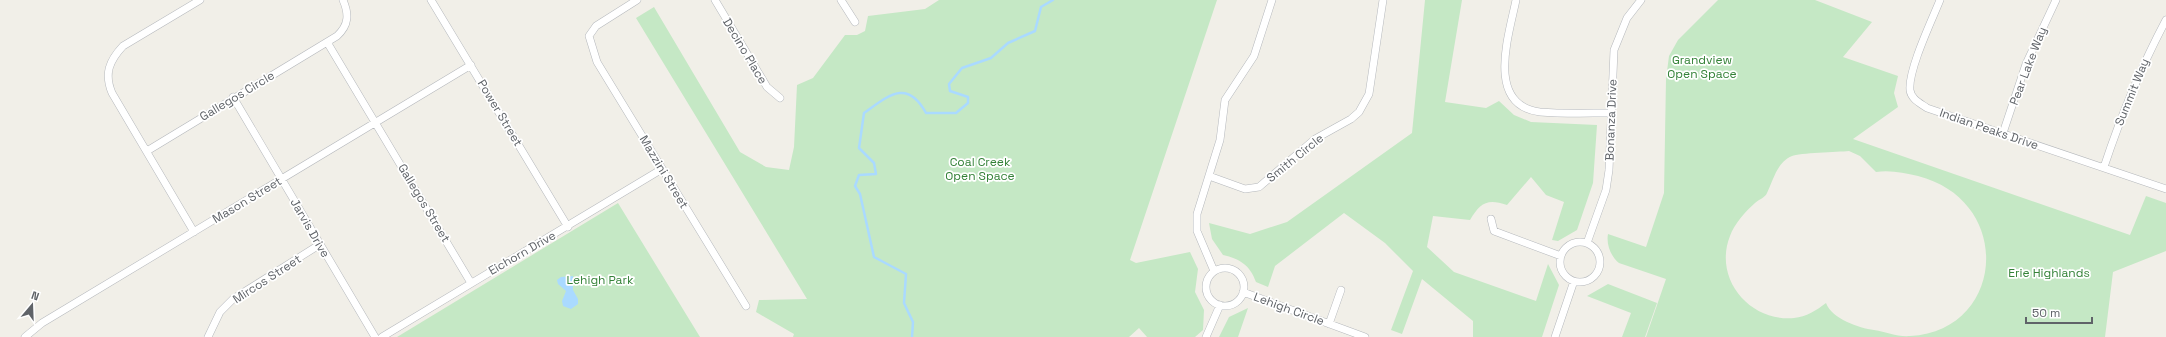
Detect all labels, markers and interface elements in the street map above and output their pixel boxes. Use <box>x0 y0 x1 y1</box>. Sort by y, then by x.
street label: Decino Place <box>719 15 771 87</box>
street label: Pear Lake Way <box>2006 24 2050 108</box>
park label: Grandview Open Space <box>1667 52 1737 82</box>
street label: Summit Way <box>2111 56 2153 128</box>
street label: Gallegos Circle <box>197 67 277 125</box>
street label: Power Street <box>474 77 526 149</box>
street label: Bonanza Drive <box>1602 79 1620 161</box>
street label: Indian Peaks Drive <box>1937 105 2041 153</box>
street label: Smith Circle <box>1263 130 1327 186</box>
street label: Mazzini Street <box>636 132 692 212</box>
park label: Coal Creek Open Space <box>945 154 1015 184</box>
street label: Gallegos Street <box>394 161 454 245</box>
street label: Mason Street <box>209 173 285 227</box>
street label: Jarvis Drive <box>287 196 333 260</box>
street label: Eichorn Drive <box>485 227 559 279</box>
street label: Mircos Street <box>230 251 304 307</box>
park label: Erie Highlands <box>2008 265 2090 281</box>
park label: Lehigh Park <box>566 272 634 288</box>
north arrow <box>12 285 52 325</box>
text: N <box>29 288 41 303</box>
street label: Lehigh Circle <box>1251 289 1327 329</box>
scale bar <box>2026 299 2092 325</box>
text: 50 m <box>2032 305 2060 321</box>

